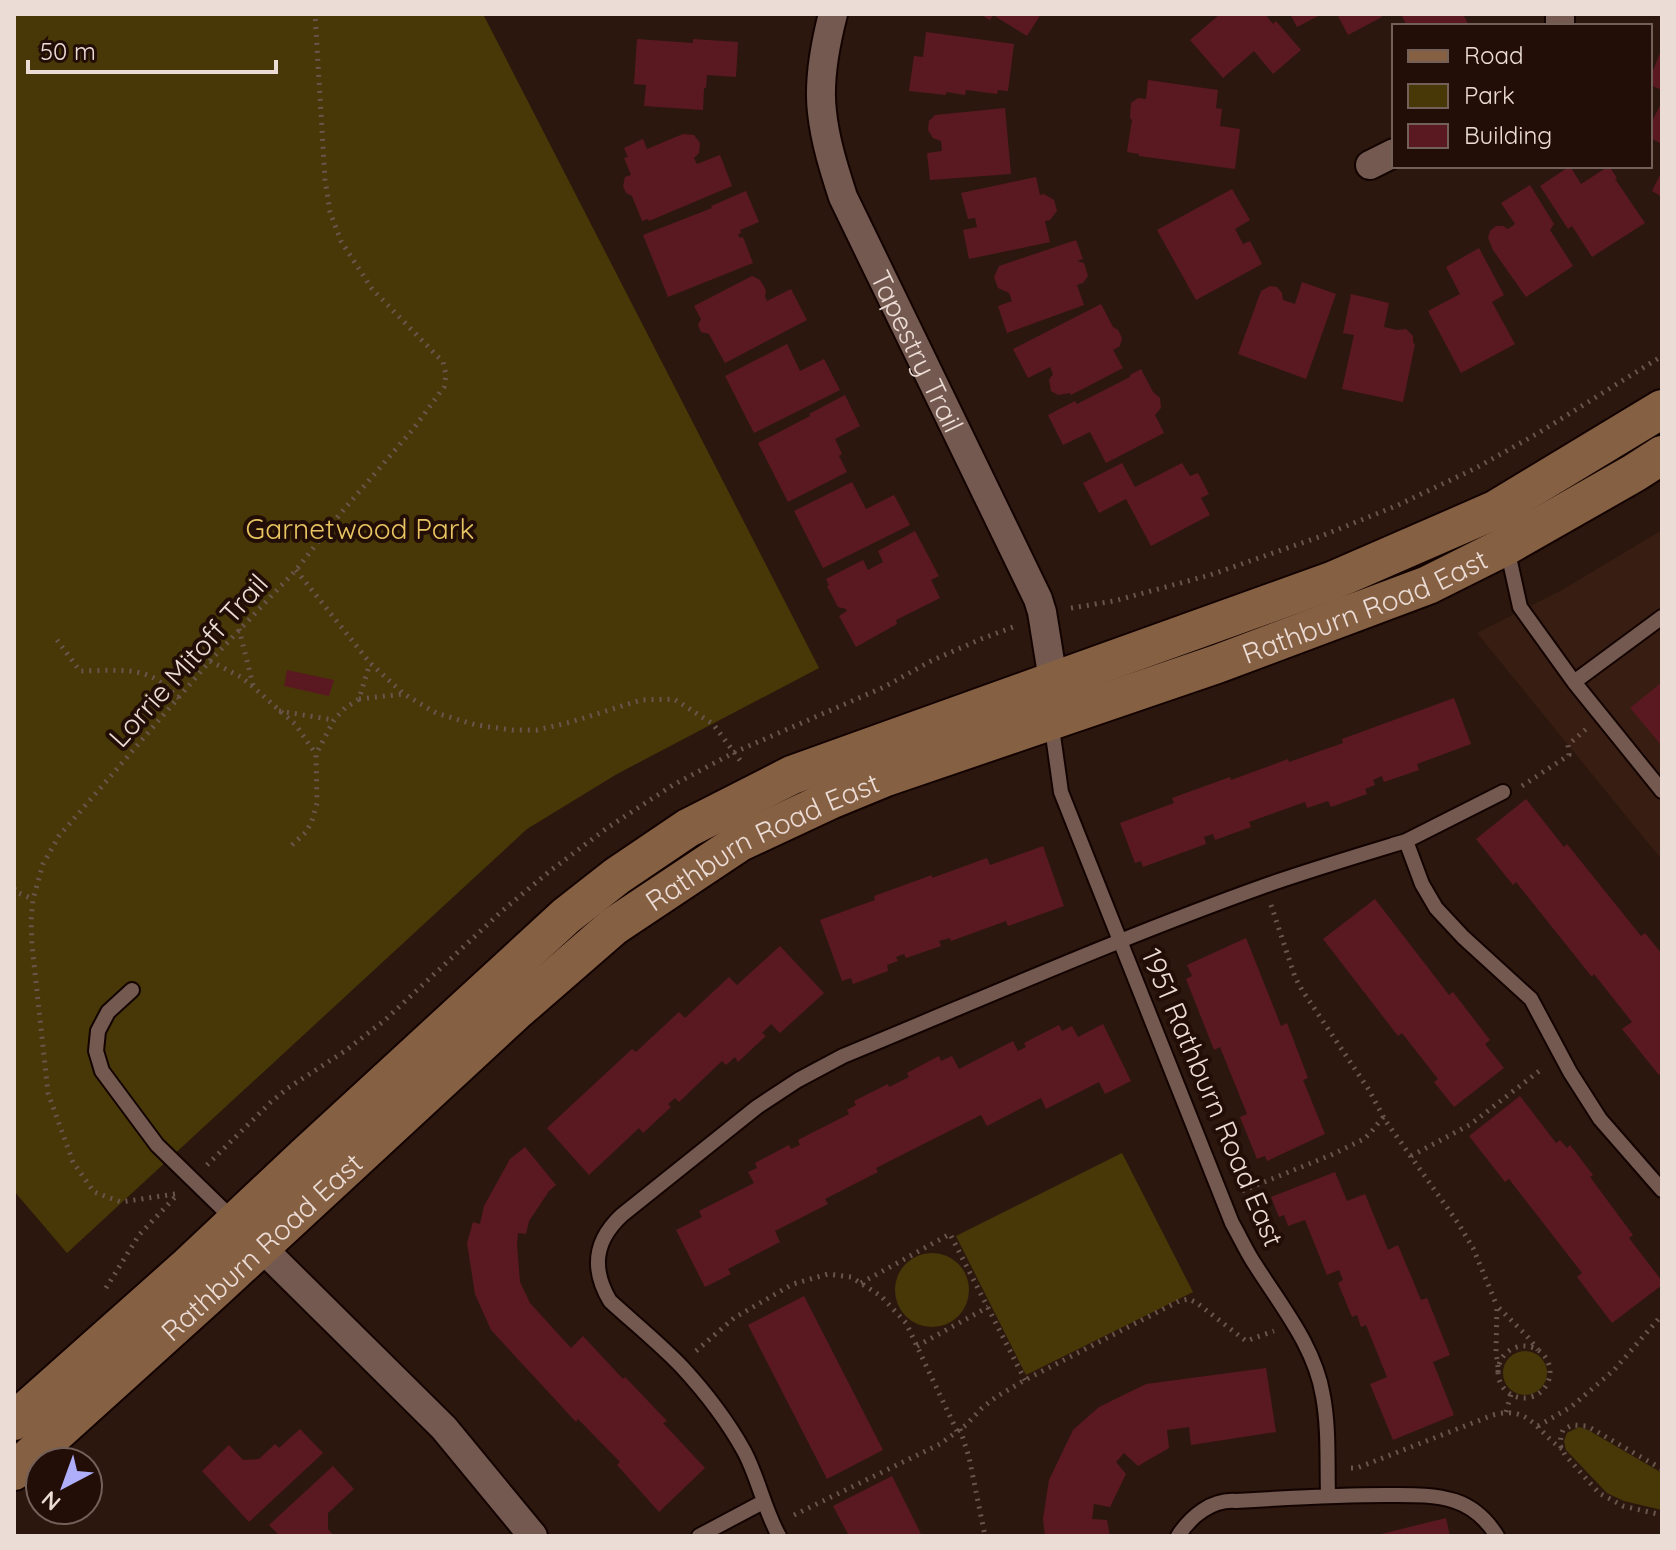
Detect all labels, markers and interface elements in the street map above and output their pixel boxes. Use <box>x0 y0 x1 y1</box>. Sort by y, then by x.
scale bar <box>28 24 276 74</box>
legend <box>1392 24 1652 168</box>
text: 50 m <box>40 36 96 66</box>
text: Road <box>1464 40 1524 70</box>
text: Park <box>1464 80 1515 110</box>
text: Building <box>1464 120 1552 150</box>
street label: Tapestry Trail <box>864 264 972 438</box>
park label: Garnetwood Park <box>246 511 475 546</box>
street label: Rathburn Road East <box>1237 541 1493 671</box>
street label: Lorrie Mitoff Trail <box>101 566 275 754</box>
street label: Rathburn Road East <box>638 764 884 918</box>
street label: 1951 Rathburn Road East <box>1134 943 1292 1251</box>
street label: Rathburn Road East <box>153 1145 369 1348</box>
north arrow <box>24 1446 104 1526</box>
text: N <box>36 1485 66 1517</box>

